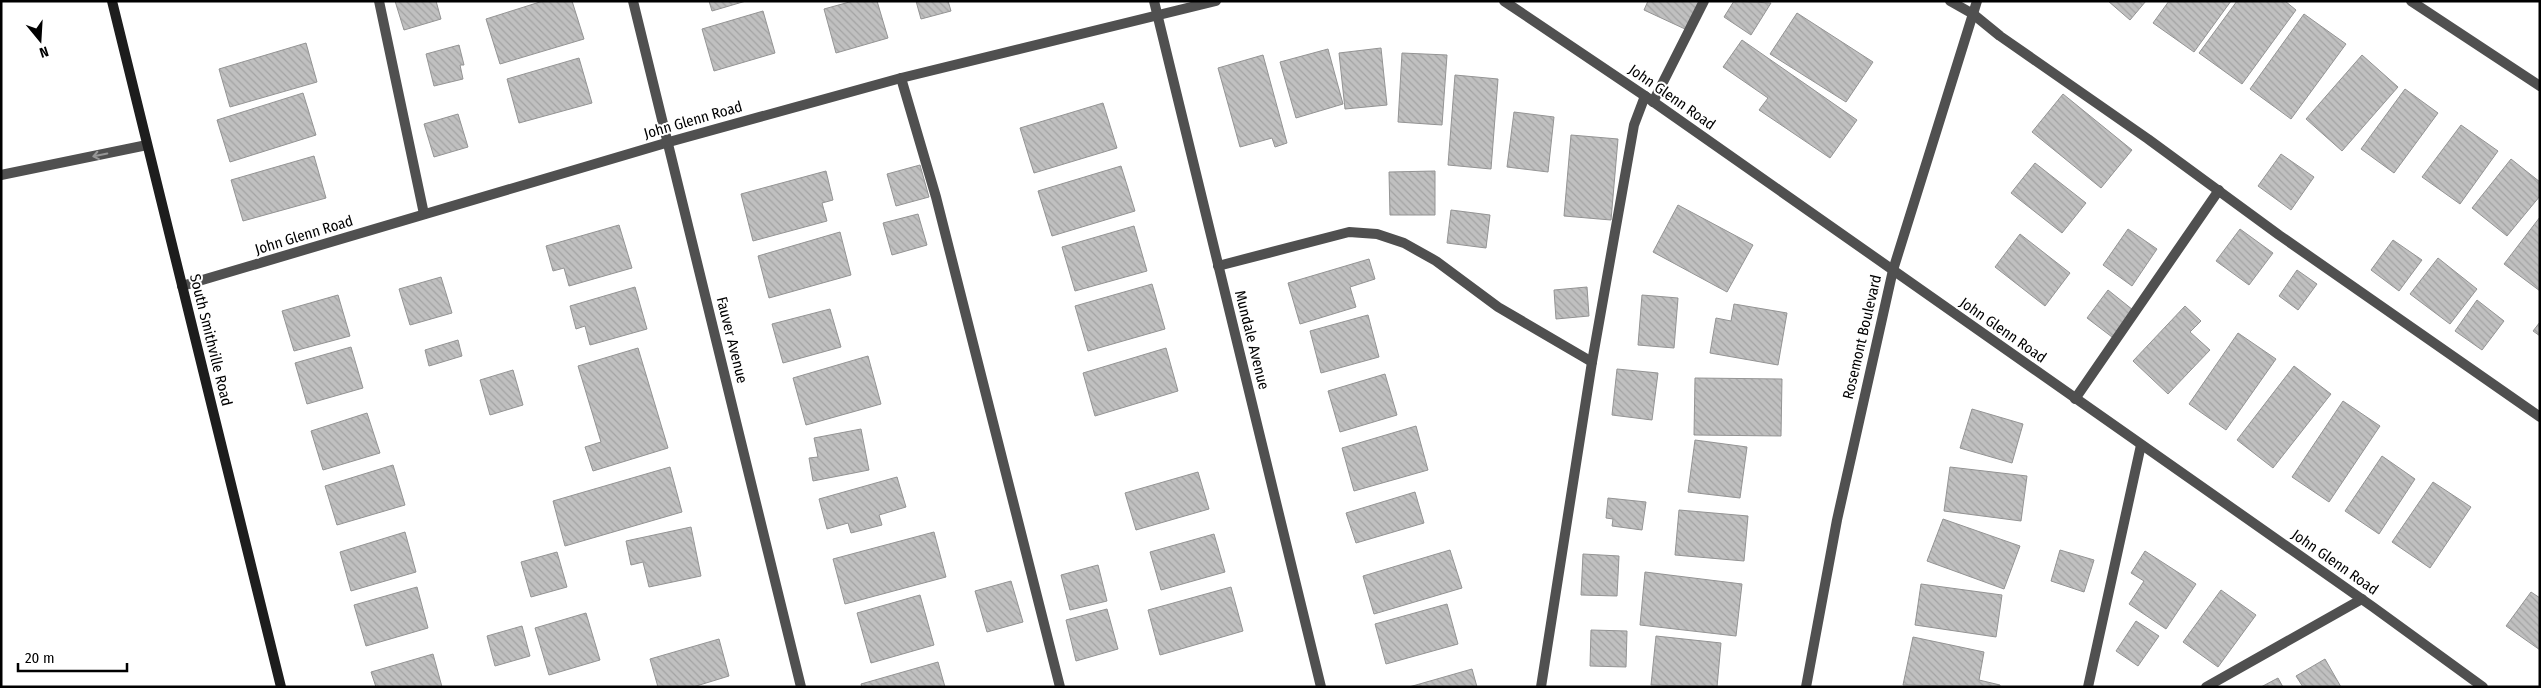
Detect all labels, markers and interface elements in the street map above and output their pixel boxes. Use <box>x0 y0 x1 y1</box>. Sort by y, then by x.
north arrow <box>15 15 65 65</box>
text: N <box>37 43 50 61</box>
street label: John Glenn Road <box>1625 60 1719 134</box>
street label: John Glenn Road <box>642 97 744 143</box>
one-way arrow <box>92 150 108 160</box>
street label: John Glenn Road <box>253 212 355 258</box>
street label: South Smithville Road <box>186 272 236 408</box>
street label: Rosemont Boulevard <box>1839 273 1885 401</box>
street label: Mundale Avenue <box>1231 289 1273 391</box>
street label: John Glenn Road <box>1956 293 2050 367</box>
street label: Fauver Avenue <box>713 295 751 385</box>
street label: John Glenn Road <box>2288 525 2382 599</box>
scale bar <box>18 640 126 672</box>
text: 20 m <box>25 649 55 667</box>

